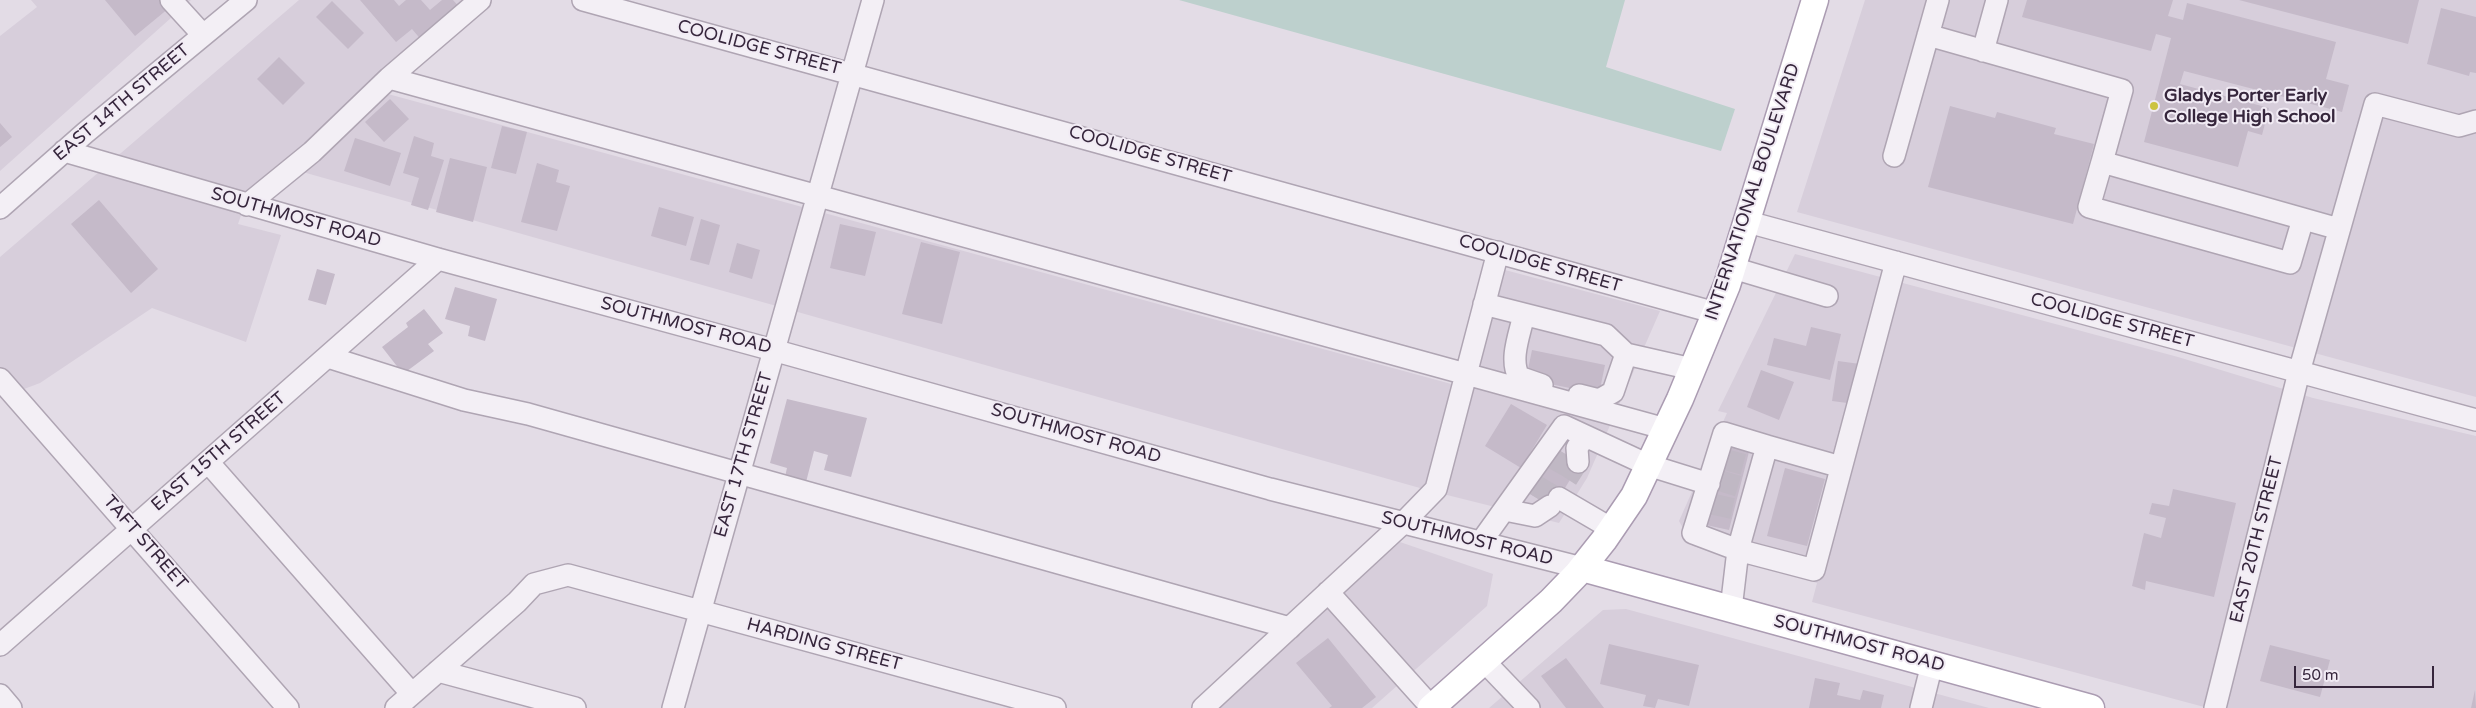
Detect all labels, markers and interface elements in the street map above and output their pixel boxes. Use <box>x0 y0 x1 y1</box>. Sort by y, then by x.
street label: COOLIDGE STREET <box>675 16 843 80</box>
street label: EAST 14TH STREET <box>50 40 194 166</box>
street label: INTERNATIONAL BOULEVARD <box>1701 61 1805 323</box>
place label: Gladys Porter Early College High School <box>2164 85 2335 128</box>
marker: Gladys Porter Early College High School <box>2148 100 2160 112</box>
street label: COOLIDGE STREET <box>1066 121 1234 189</box>
street label: SOUTHMOST ROAD <box>208 183 384 253</box>
street label: COOLIDGE STREET <box>1456 230 1624 298</box>
street label: COOLIDGE STREET <box>2028 289 2196 353</box>
street label: SOUTHMOST ROAD <box>598 293 774 359</box>
street label: EAST 17TH STREET <box>710 370 778 540</box>
street label: EAST 15TH STREET <box>147 388 291 516</box>
street label: SOUTHMOST ROAD <box>988 399 1164 469</box>
street label: EAST 20TH STREET <box>2226 454 2288 626</box>
street label: TAFT STREET <box>98 491 192 595</box>
street label: SOUTHMOST ROAD <box>1379 507 1555 571</box>
street label: SOUTHMOST ROAD <box>1771 611 1947 677</box>
street label: HARDING STREET <box>744 614 904 676</box>
scale bar <box>2296 656 2436 688</box>
text: 50 m <box>2302 666 2339 684</box>

